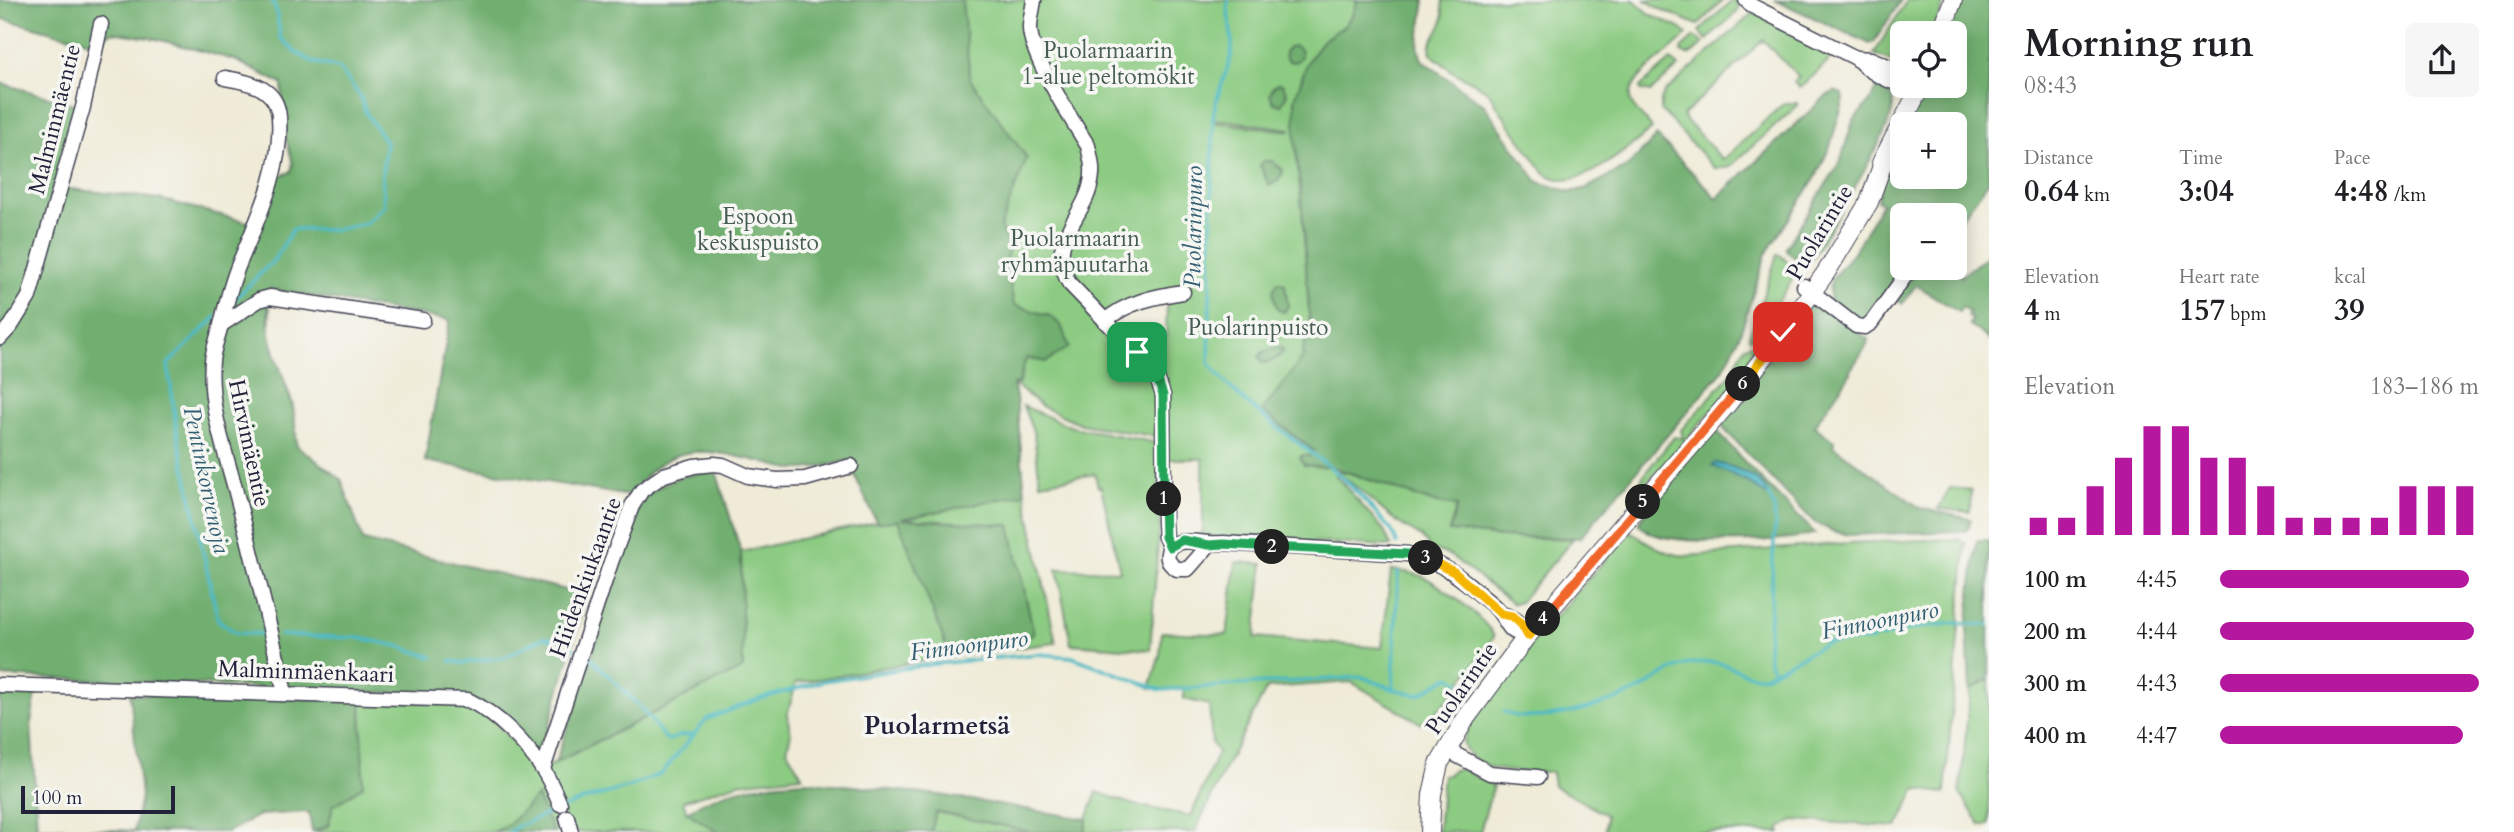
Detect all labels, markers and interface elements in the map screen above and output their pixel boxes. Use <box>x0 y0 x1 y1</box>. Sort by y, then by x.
text: Morning run <box>2024 18 2254 70</box>
map controls <box>1890 21 1967 280</box>
button: locate <box>1890 21 1967 98</box>
button: share <box>2405 23 2479 97</box>
park label: Puolarmaarin 1-alue peltomökit <box>1021 35 1195 92</box>
street label: Malminmäentie <box>21 41 88 197</box>
text: 08:43 <box>2024 70 2077 101</box>
button: + <box>1890 112 1967 189</box>
text: Distance <box>2024 145 2093 171</box>
text: Time <box>2179 145 2223 171</box>
text: Pace <box>2334 145 2371 171</box>
water label: Puolarinpuro <box>1176 166 1211 289</box>
text: 0.64 <box>2024 171 2079 212</box>
text: 3:04 <box>2179 171 2234 212</box>
text: 4:48 <box>2334 171 2389 212</box>
street label: Puolarintie <box>1779 179 1860 286</box>
text: km <box>2079 182 2110 208</box>
text: /km <box>2389 182 2426 208</box>
park label: Espoon keskuspuisto <box>697 201 819 258</box>
button: − <box>1890 203 1967 280</box>
park label: Puolarmaarin ryhmäpuutarha <box>1001 223 1149 280</box>
text: Elevation <box>2024 264 2099 290</box>
text: Heart rate <box>2179 264 2260 290</box>
text: kcal <box>2334 264 2366 290</box>
text: 4 <box>2024 290 2039 331</box>
text: 157 <box>2179 290 2225 331</box>
text: 39 <box>2334 290 2365 331</box>
text: m <box>2039 301 2061 327</box>
text: bpm <box>2225 301 2267 327</box>
pin <box>1753 302 1813 362</box>
park label: Puolarinpuisto <box>1187 312 1329 343</box>
icon: check <box>1764 313 1802 351</box>
pin <box>1107 322 1167 382</box>
icon: arrive <box>1118 333 1156 371</box>
pin: 6 <box>1726 366 1760 402</box>
text: 6 <box>1738 370 1747 396</box>
text: Elevation <box>2024 371 2115 402</box>
text: 183–186 m <box>2370 371 2479 402</box>
street label: Hirvimäentie <box>221 377 278 510</box>
water label: Pentinkorvenoja <box>175 403 238 557</box>
pin: 1 <box>1146 482 1182 516</box>
pin: 5 <box>1626 484 1660 520</box>
text: 1 <box>1159 485 1168 511</box>
text: 5 <box>1638 488 1647 514</box>
street label: Hiidenkiukaantie <box>542 493 629 662</box>
pin: 2 <box>1254 530 1290 564</box>
text: 2 <box>1267 533 1276 559</box>
pin: 3 <box>1408 540 1444 576</box>
text: 3 <box>1421 544 1430 570</box>
text: 100 m <box>2024 564 2087 595</box>
text: 4:45 <box>2136 564 2177 595</box>
water label: Finnoonpuro <box>1819 593 1942 648</box>
pin: 4 <box>1526 602 1560 636</box>
text: 4 <box>1538 605 1547 631</box>
text: 200 m <box>2024 616 2087 647</box>
text: 4:44 <box>2136 616 2177 647</box>
water label: Finnoonpuro <box>908 622 1030 669</box>
street label: Puolarintie <box>1418 636 1505 741</box>
street label: Malminmäenkaari <box>217 653 395 690</box>
text: 300 m <box>2024 668 2087 699</box>
text: 4:43 <box>2136 668 2177 699</box>
district label: Puolarmetsä <box>864 708 1010 743</box>
text: 400 m <box>2024 720 2087 751</box>
text: 4:47 <box>2136 720 2177 751</box>
scale bar <box>21 783 175 815</box>
text: 100 m <box>32 785 82 811</box>

